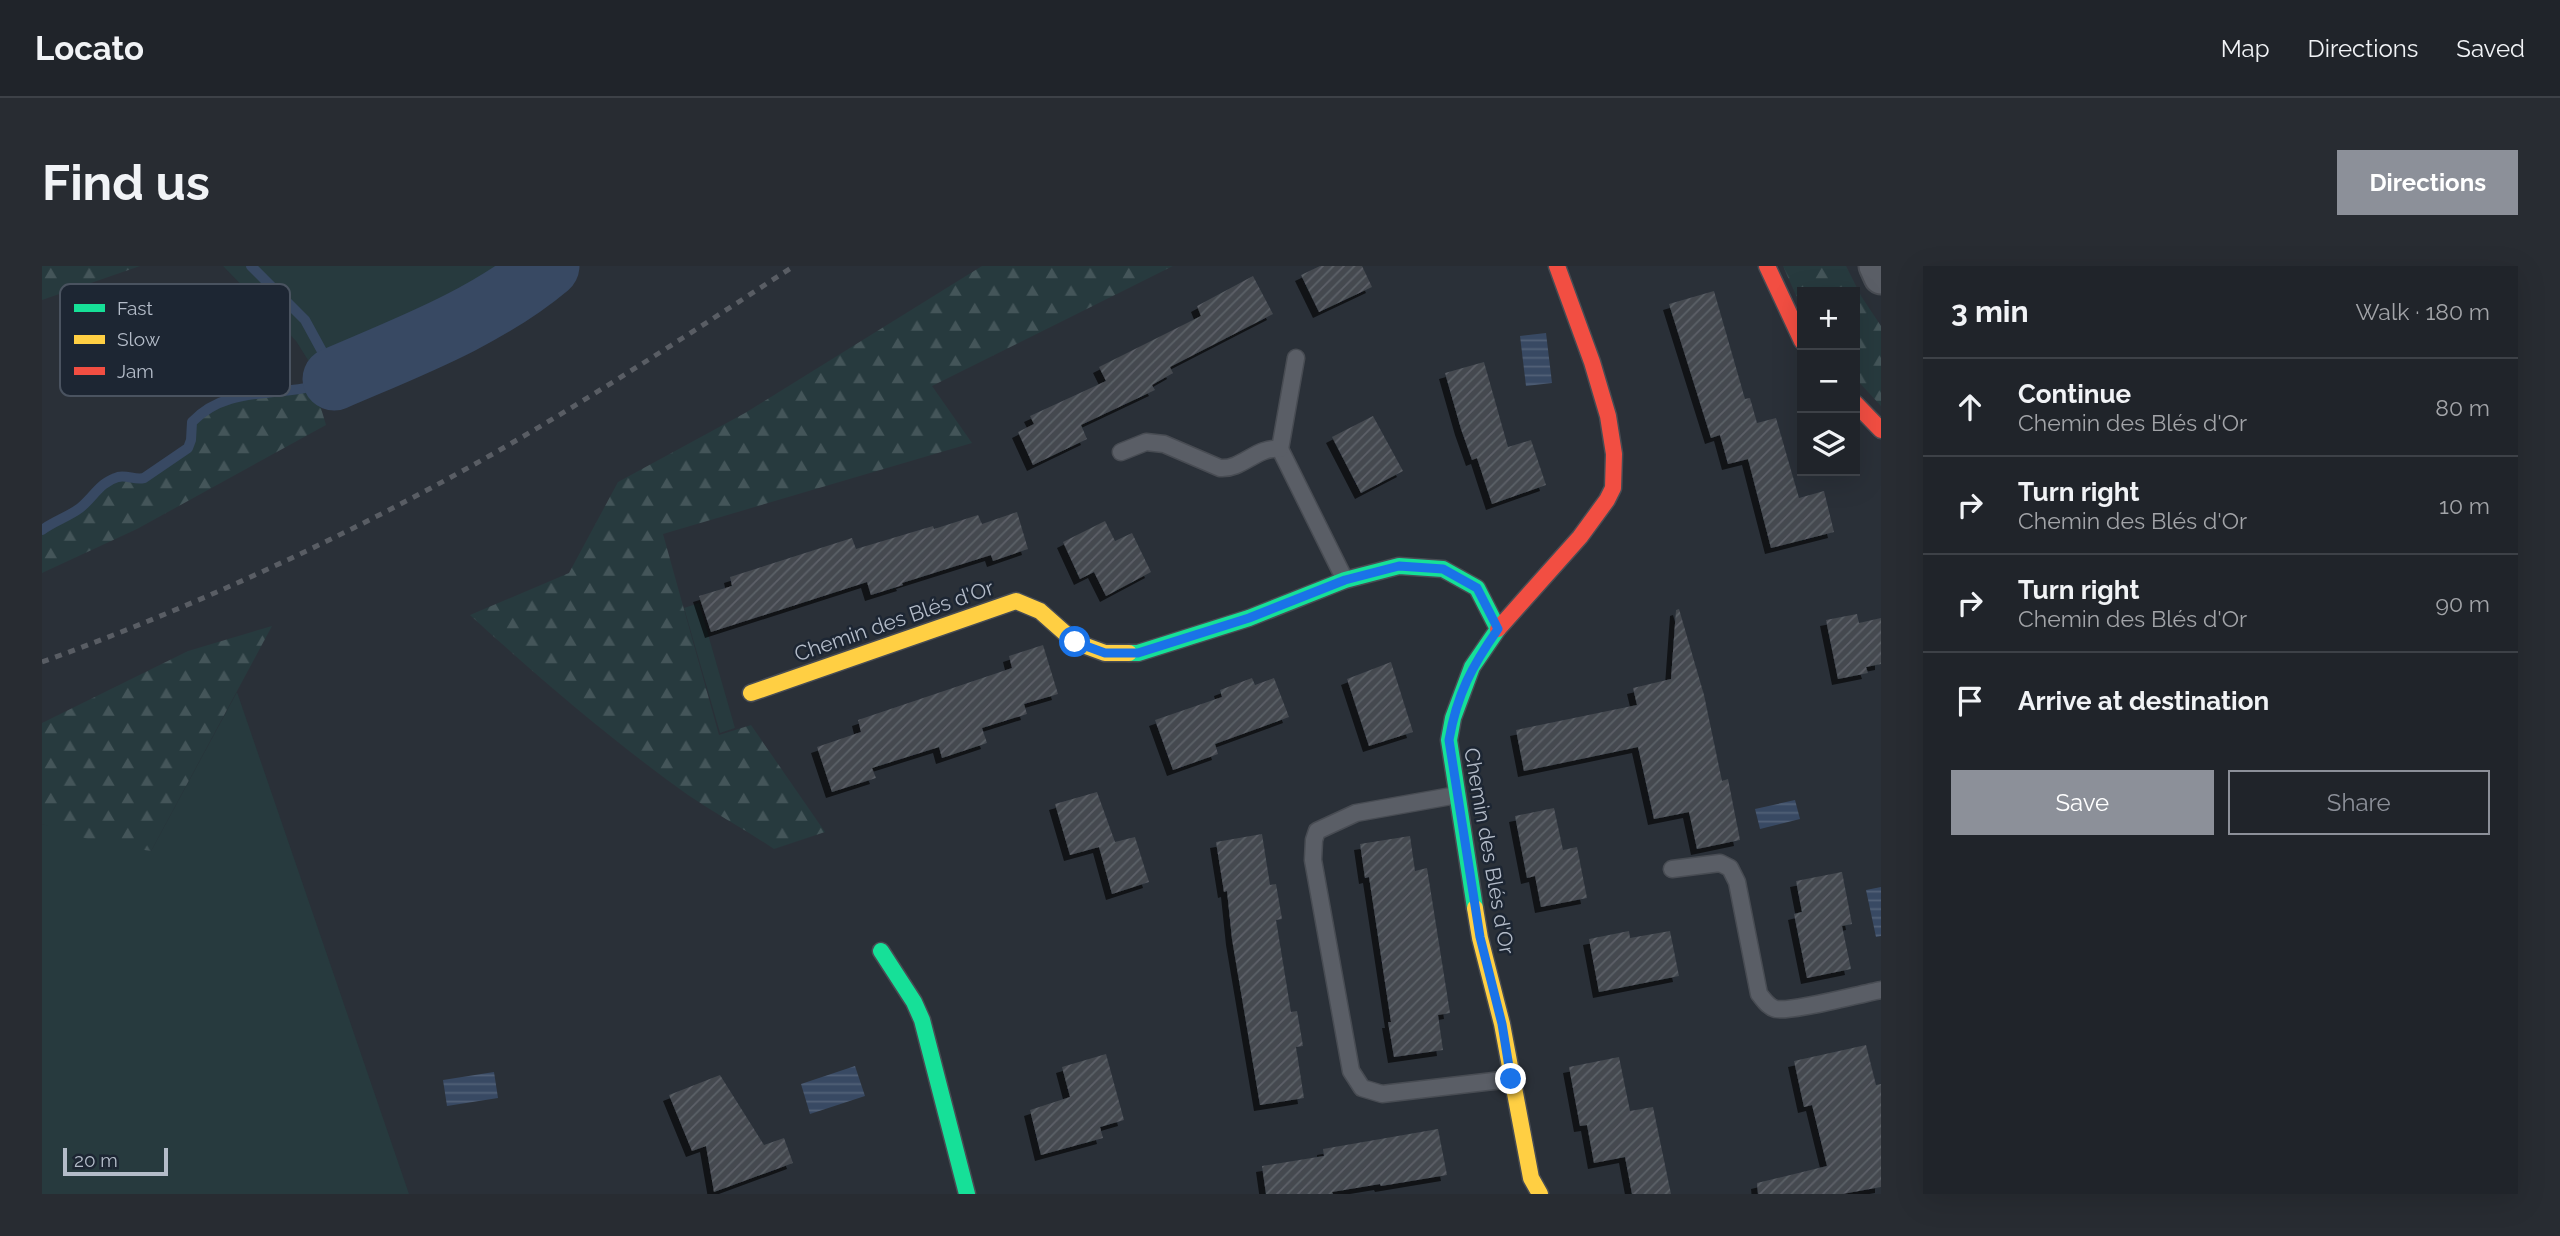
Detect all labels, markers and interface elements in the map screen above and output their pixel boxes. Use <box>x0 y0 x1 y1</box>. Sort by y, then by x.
text: Locato <box>35 29 144 68</box>
text: Map <box>2221 34 2270 63</box>
text: Directions <box>2308 34 2418 63</box>
text: Saved <box>2456 34 2525 63</box>
button: Directions <box>2337 150 2518 215</box>
text: Find us <box>42 154 210 211</box>
legend <box>60 284 290 396</box>
map controls <box>1797 287 1860 476</box>
button: + <box>1797 287 1860 350</box>
text: 3 min <box>1951 294 2029 329</box>
text: Fast <box>117 297 153 319</box>
text: Walk · 180 m <box>2356 298 2490 325</box>
text: Slow <box>117 328 161 350</box>
button: − <box>1797 350 1860 413</box>
text: Jam <box>117 360 154 382</box>
text: Continue <box>2018 379 2131 409</box>
icon: ahead <box>1951 388 1989 426</box>
text: 80 m <box>2435 394 2490 421</box>
text: Chemin des Blés d'Or <box>2018 409 2247 436</box>
button: layers <box>1797 413 1860 476</box>
text: Turn right <box>2018 477 2139 507</box>
icon: right <box>1951 486 1989 524</box>
text: 10 m <box>2439 492 2490 519</box>
text: Chemin des Blés d'Or <box>2018 507 2247 534</box>
street label: Chemin des Blés d'Or <box>791 574 997 666</box>
text: Turn right <box>2018 575 2139 605</box>
icon: right <box>1951 584 1989 622</box>
text: 90 m <box>2435 590 2490 617</box>
text: Chemin des Blés d'Or <box>2018 605 2247 632</box>
route start <box>1059 626 1090 657</box>
icon: arrive <box>1951 682 1989 720</box>
text: Arrive at destination <box>2018 686 2269 716</box>
street label: Chemin des Blés d'Or <box>1459 746 1520 957</box>
button: Save <box>1951 770 2214 835</box>
button: Share <box>2228 770 2490 835</box>
route end <box>1495 1063 1526 1094</box>
scale bar <box>63 1145 168 1177</box>
text: 20 m <box>74 1149 118 1171</box>

